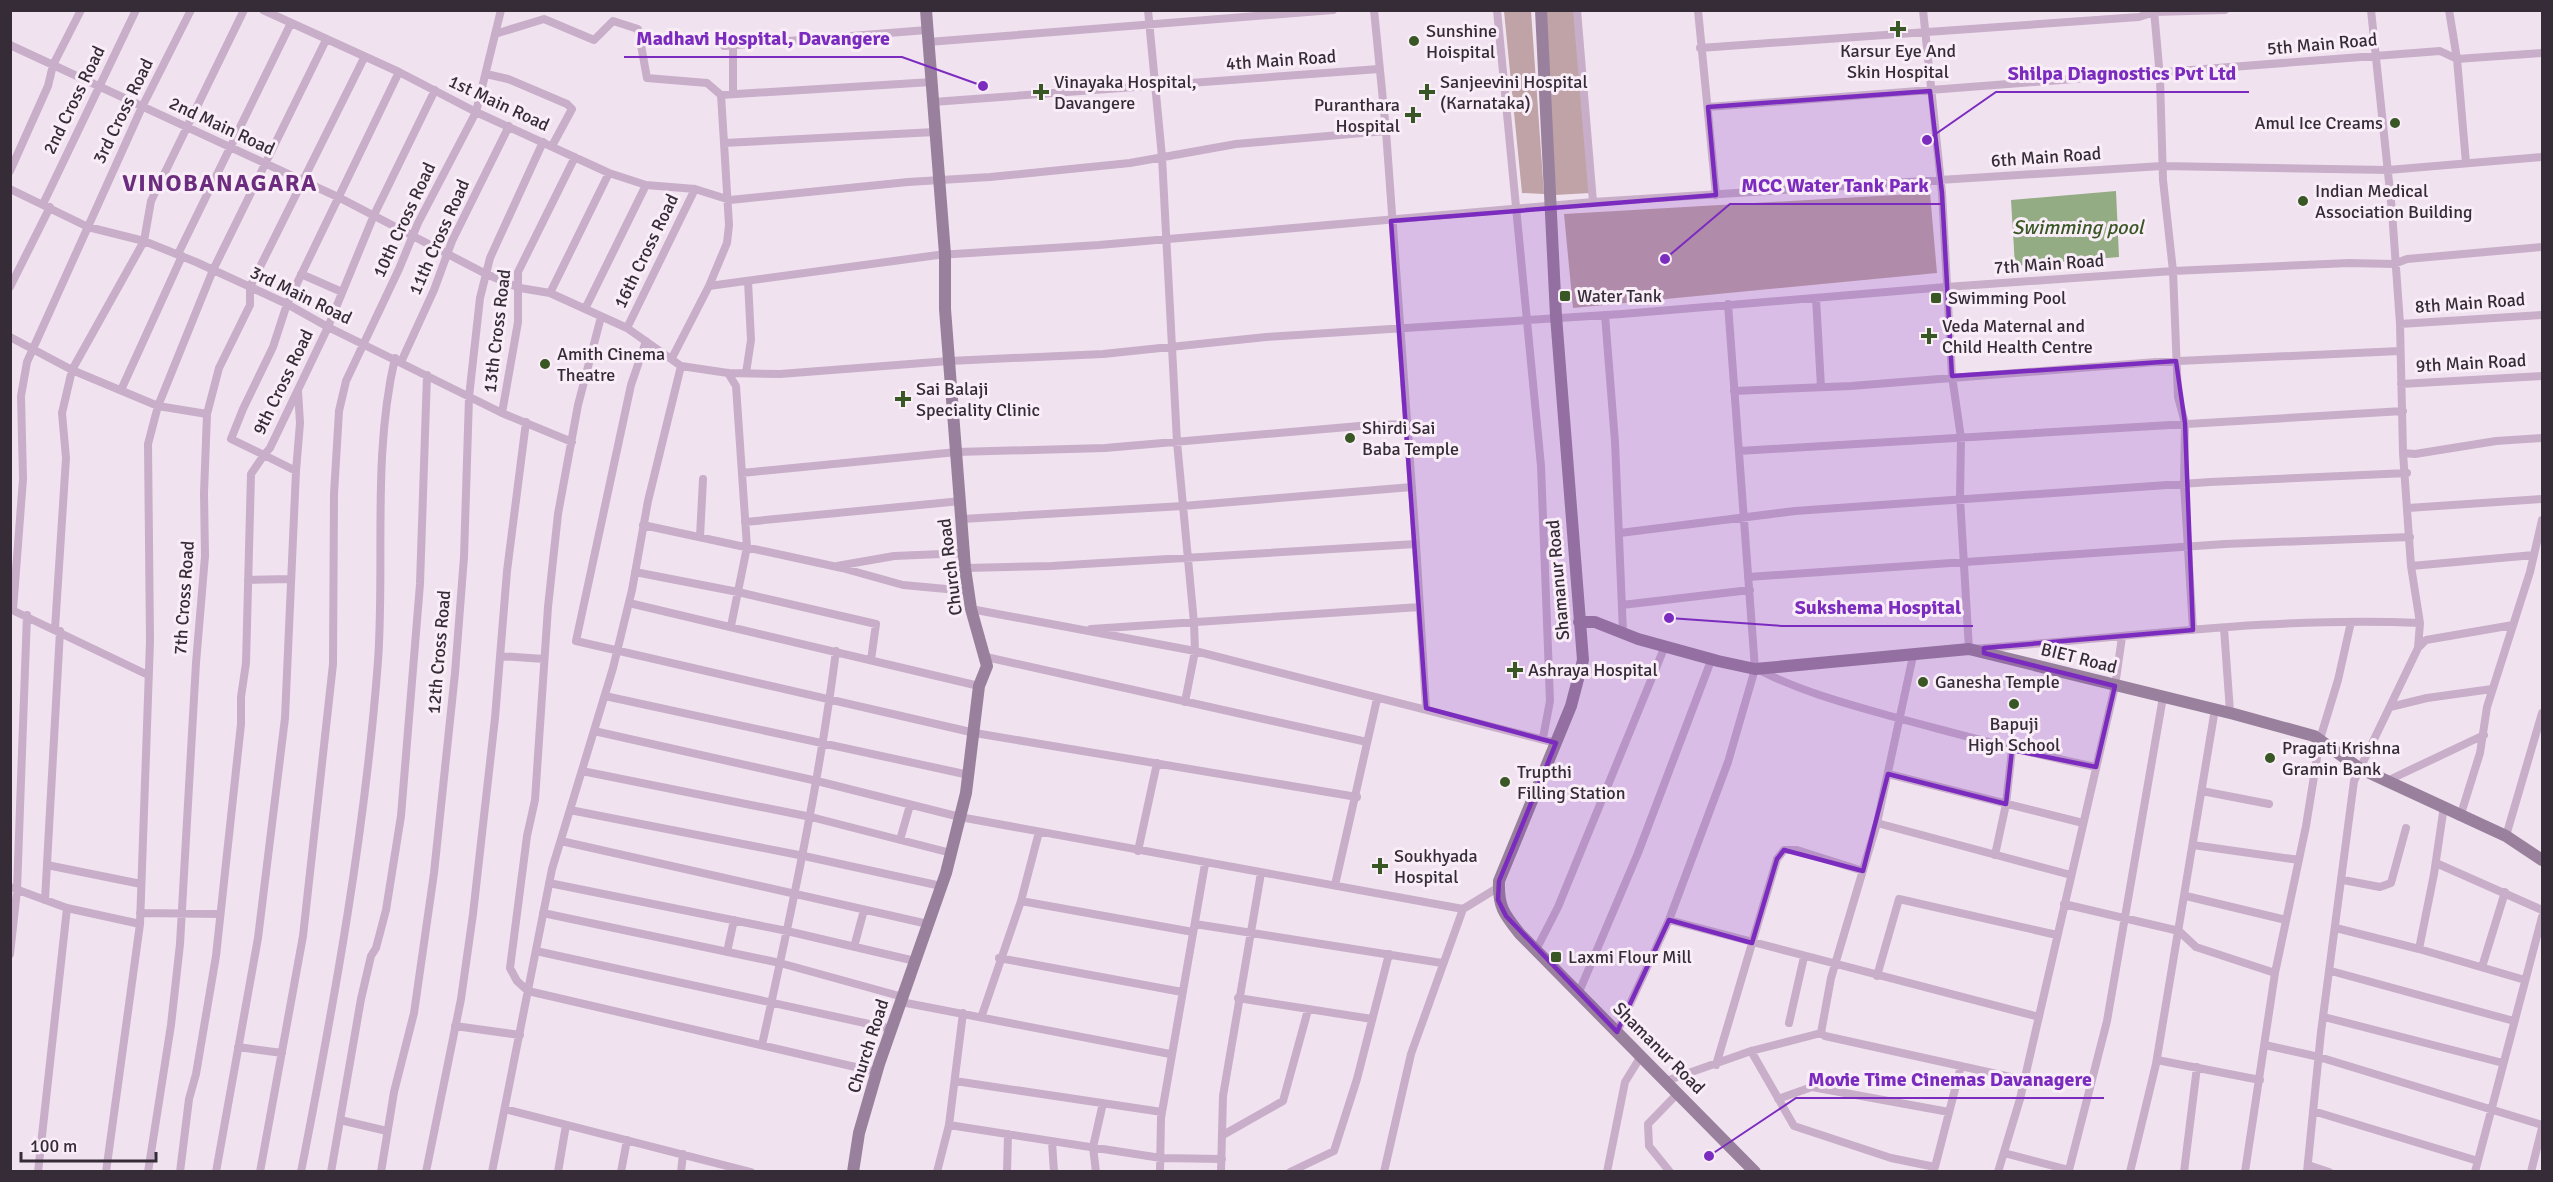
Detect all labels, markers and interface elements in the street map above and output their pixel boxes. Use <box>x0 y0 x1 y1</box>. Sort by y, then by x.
callout: Madhavi Hospital, Davangere <box>624 19 902 57</box>
place label: Sunshine Hoispital <box>1426 20 1497 63</box>
marker: Karsur Eye And Skin Hospital <box>1889 20 1907 38</box>
text: Madhavi Hospital, Davangere <box>636 26 890 51</box>
street label: 5th Main Road <box>2266 28 2378 60</box>
marker: Sunshine Hoispital <box>1407 34 1421 48</box>
place label: Karsur Eye And Skin Hospital <box>1840 40 1956 83</box>
street label: 2nd Cross Road <box>38 42 110 158</box>
street label: 4th Main Road <box>1225 45 1337 75</box>
callout: Shilpa Diagnostics Pvt Ltd <box>1996 54 2249 92</box>
street label: 3rd Cross Road <box>88 55 158 167</box>
text: Shilpa Diagnostics Pvt Ltd <box>2008 61 2237 86</box>
street label: 1st Main Road <box>445 70 553 136</box>
place label: Vinayaka Hospital, Davangere <box>1054 71 1197 114</box>
place label: Sanjeevini Hospital (Karnataka) <box>1440 71 1588 114</box>
marker: Vinayaka Hospital, Davangere <box>1032 83 1050 101</box>
marker: Sanjeevini Hospital (Karnataka) <box>1418 83 1436 101</box>
street label: 2nd Main Road <box>166 92 278 160</box>
place label: Puranthara Hospital <box>1314 94 1400 137</box>
marker: Puranthara Hospital <box>1404 106 1422 124</box>
place label: Amul Ice Creams <box>2254 112 2383 134</box>
marker: Amul Ice Creams <box>2388 116 2402 130</box>
street label: 6th Main Road <box>1990 142 2102 172</box>
street label: 10th Cross Road <box>368 159 440 281</box>
callout: MCC Water Tank Park <box>1730 166 1941 204</box>
district label: VINOBANAGARA <box>122 168 318 198</box>
text: MCC Water Tank Park <box>1741 173 1929 198</box>
street label: 11th Cross Road <box>404 176 474 298</box>
place label: Indian Medical Association Building <box>2315 180 2472 223</box>
street label: 16th Cross Road <box>609 190 683 312</box>
marker: Indian Medical Association Building <box>2296 194 2310 208</box>
water label: Swimming pool <box>2012 215 2146 240</box>
street label: 7th Main Road <box>1993 249 2105 279</box>
street label: 3rd Main Road <box>246 261 356 329</box>
street label: 13th Cross Road <box>479 268 515 394</box>
place label: Water Tank <box>1577 285 1662 307</box>
place label: Swimming Pool <box>1948 287 2066 309</box>
street label: 8th Main Road <box>2414 288 2526 318</box>
marker: Water Tank <box>1558 289 1572 303</box>
marker: Swimming Pool <box>1929 291 1943 305</box>
place label: Veda Maternal and Child Health Centre <box>1942 315 2093 358</box>
street label: 9th Cross Road <box>248 326 318 438</box>
marker: Veda Maternal and Child Health Centre <box>1920 327 1938 345</box>
place label: Amith Cinema Theatre <box>557 343 665 386</box>
street label: 9th Main Road <box>2415 349 2527 377</box>
marker: Amith Cinema Theatre <box>538 357 552 371</box>
place label: Sai Balaji Speciality Clinic <box>916 378 1040 421</box>
marker: Sai Balaji Speciality Clinic <box>894 390 912 408</box>
place label: Shirdi Sai Baba Temple <box>1362 417 1459 460</box>
marker: Shirdi Sai Baba Temple <box>1343 431 1357 445</box>
street label: Church Road <box>933 517 967 617</box>
street label: Shamanur Road <box>1542 519 1574 641</box>
street label: 7th Cross Road <box>169 540 199 656</box>
callout: Sukshema Hospital <box>1782 588 1973 626</box>
street label: 12th Cross Road <box>423 589 455 715</box>
text: Sukshema Hospital <box>1795 595 1961 620</box>
street label: BIET Road <box>2039 638 2119 678</box>
place label: Ashraya Hospital <box>1528 659 1658 681</box>
marker: Ashraya Hospital <box>1506 661 1524 679</box>
place label: Ganesha Temple <box>1935 671 2060 693</box>
marker: Ganesha Temple <box>1916 675 1930 689</box>
marker: Bapuji High School <box>2007 697 2021 711</box>
place label: Bapuji High School <box>1968 713 2060 756</box>
place label: Pragati Krishna Gramin Bank <box>2282 737 2400 780</box>
marker: Pragati Krishna Gramin Bank <box>2263 751 2277 765</box>
place label: Trupthi Filling Station <box>1517 761 1625 804</box>
marker: Trupthi Filling Station <box>1498 775 1512 789</box>
place label: Soukhyada Hospital <box>1394 845 1478 888</box>
marker: Soukhyada Hospital <box>1371 857 1389 875</box>
place label: Laxmi Flour Mill <box>1568 946 1692 968</box>
marker: Laxmi Flour Mill <box>1549 950 1563 964</box>
street label: Church Road <box>842 996 894 1096</box>
street label: Shamanur Road <box>1608 997 1710 1099</box>
callout: Movie Time Cinemas Davanagere <box>1796 1060 2104 1098</box>
text: Movie Time Cinemas Davanagere <box>1808 1067 2092 1092</box>
scale bar <box>21 1125 156 1163</box>
text: 100 m <box>30 1135 77 1157</box>

